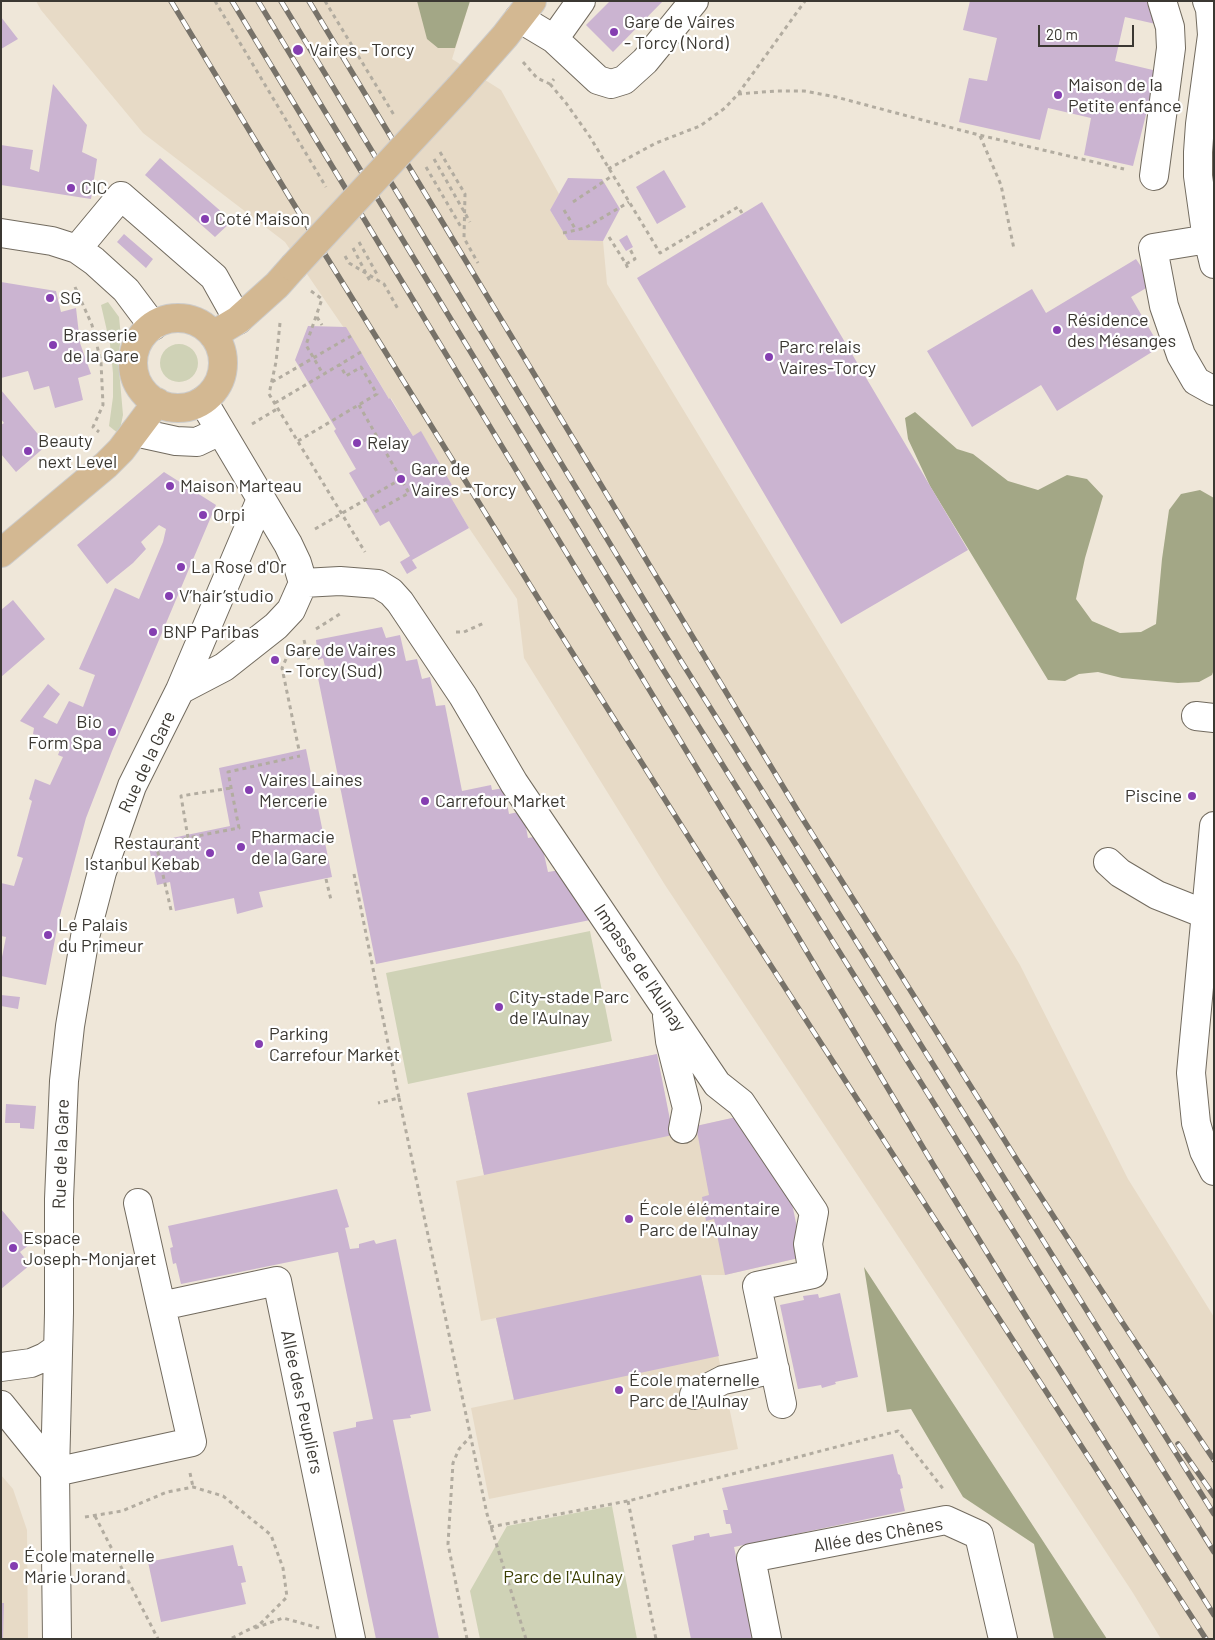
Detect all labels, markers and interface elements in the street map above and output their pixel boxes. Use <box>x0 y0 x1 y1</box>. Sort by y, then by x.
place label: Gare de Vaires - Torcy (Nord) <box>624 11 735 54</box>
scale bar <box>1040 15 1136 47</box>
text: 20 m <box>1046 25 1078 43</box>
marker: Gare de Vaires - Torcy (Nord) <box>608 26 620 38</box>
place label: Vaires - Torcy <box>309 39 414 61</box>
marker: Vaires - Torcy <box>291 43 305 57</box>
place label: Maison de la Petite enfance <box>1068 74 1181 116</box>
marker: Maison de la Petite enfance <box>1052 89 1064 101</box>
place label: CIC <box>81 177 108 199</box>
marker: CIC <box>65 182 77 194</box>
place label: Coté Maison <box>215 208 310 230</box>
marker: Coté Maison <box>199 213 211 225</box>
place label: SG <box>60 287 82 309</box>
marker: SG <box>44 292 56 304</box>
place label: Résidence des Mésanges <box>1067 309 1176 352</box>
place label: Brasserie de la Gare <box>63 324 139 366</box>
marker: Résidence des Mésanges <box>1051 324 1063 336</box>
place label: Parc relais Vaires-Torcy <box>779 336 876 378</box>
marker: Brasserie de la Gare <box>47 339 59 351</box>
marker: Parc relais Vaires-Torcy <box>763 351 775 363</box>
place label: Beauty next Level <box>38 430 117 472</box>
place label: Relay <box>367 432 409 454</box>
marker: Relay <box>351 437 363 449</box>
marker: Beauty next Level <box>22 445 34 457</box>
place label: Gare de Vaires - Torcy <box>411 458 516 500</box>
marker: Gare de Vaires - Torcy <box>395 473 407 485</box>
place label: Maison Marteau <box>180 475 302 497</box>
marker: Maison Marteau <box>164 480 176 492</box>
place label: Orpi <box>213 504 245 526</box>
marker: Orpi <box>197 509 209 521</box>
place label: La Rose d'Or <box>191 556 287 578</box>
marker: La Rose d'Or <box>175 561 187 573</box>
place label: V’hair’studio <box>179 585 274 607</box>
marker: V’hair’studio <box>163 590 175 602</box>
place label: BNP Paribas <box>163 621 259 643</box>
marker: BNP Paribas <box>147 626 159 638</box>
place label: Gare de Vaires - Torcy (Sud) <box>285 639 396 682</box>
marker: Gare de Vaires - Torcy (Sud) <box>269 654 281 666</box>
street label: Rue de la Gare <box>114 708 180 816</box>
place label: Bio Form Spa <box>28 711 102 754</box>
marker: Bio Form Spa <box>106 726 118 738</box>
place label: Vaires Laines Mercerie <box>259 769 362 812</box>
marker: Vaires Laines Mercerie <box>243 784 255 796</box>
place label: Piscine <box>1125 785 1182 807</box>
place label: Carrefour Market <box>435 790 566 812</box>
marker: Piscine <box>1186 790 1198 802</box>
marker: Carrefour Market <box>419 795 431 807</box>
place label: Pharmacie de la Gare <box>251 826 335 869</box>
place label: Restaurant Istanbul Kebab <box>85 832 200 874</box>
marker: Pharmacie de la Gare <box>235 841 247 853</box>
marker: Restaurant Istanbul Kebab <box>204 847 216 859</box>
street label: Impasse de l'Aulnay <box>589 900 691 1036</box>
place label: Le Palais du Primeur <box>58 914 143 956</box>
marker: Le Palais du Primeur <box>42 929 54 941</box>
place label: City-stade Parc de l'Aulnay <box>509 986 629 1028</box>
marker: City-stade Parc de l'Aulnay <box>493 1001 505 1013</box>
place label: Parking Carrefour Market <box>269 1023 400 1066</box>
marker: Parking Carrefour Market <box>253 1038 265 1050</box>
street label: Rue de la Gare <box>48 1099 74 1209</box>
place label: École élémentaire Parc de l'Aulnay <box>639 1198 780 1240</box>
marker: École élémentaire Parc de l'Aulnay <box>623 1213 635 1225</box>
place label: Espace Joseph-Monjaret <box>23 1227 157 1270</box>
marker: Espace Joseph-Monjaret <box>7 1242 19 1254</box>
street label: Allée des Peupliers <box>276 1328 328 1476</box>
place label: École maternelle Parc de l'Aulnay <box>629 1369 760 1412</box>
marker: École maternelle Parc de l'Aulnay <box>613 1384 625 1396</box>
street label: Allée des Chênes <box>811 1513 945 1557</box>
place label: École maternelle Marie Jorand <box>24 1545 155 1588</box>
marker: École maternelle Marie Jorand <box>8 1560 20 1572</box>
park label: Parc de l'Aulnay <box>503 1566 623 1588</box>

